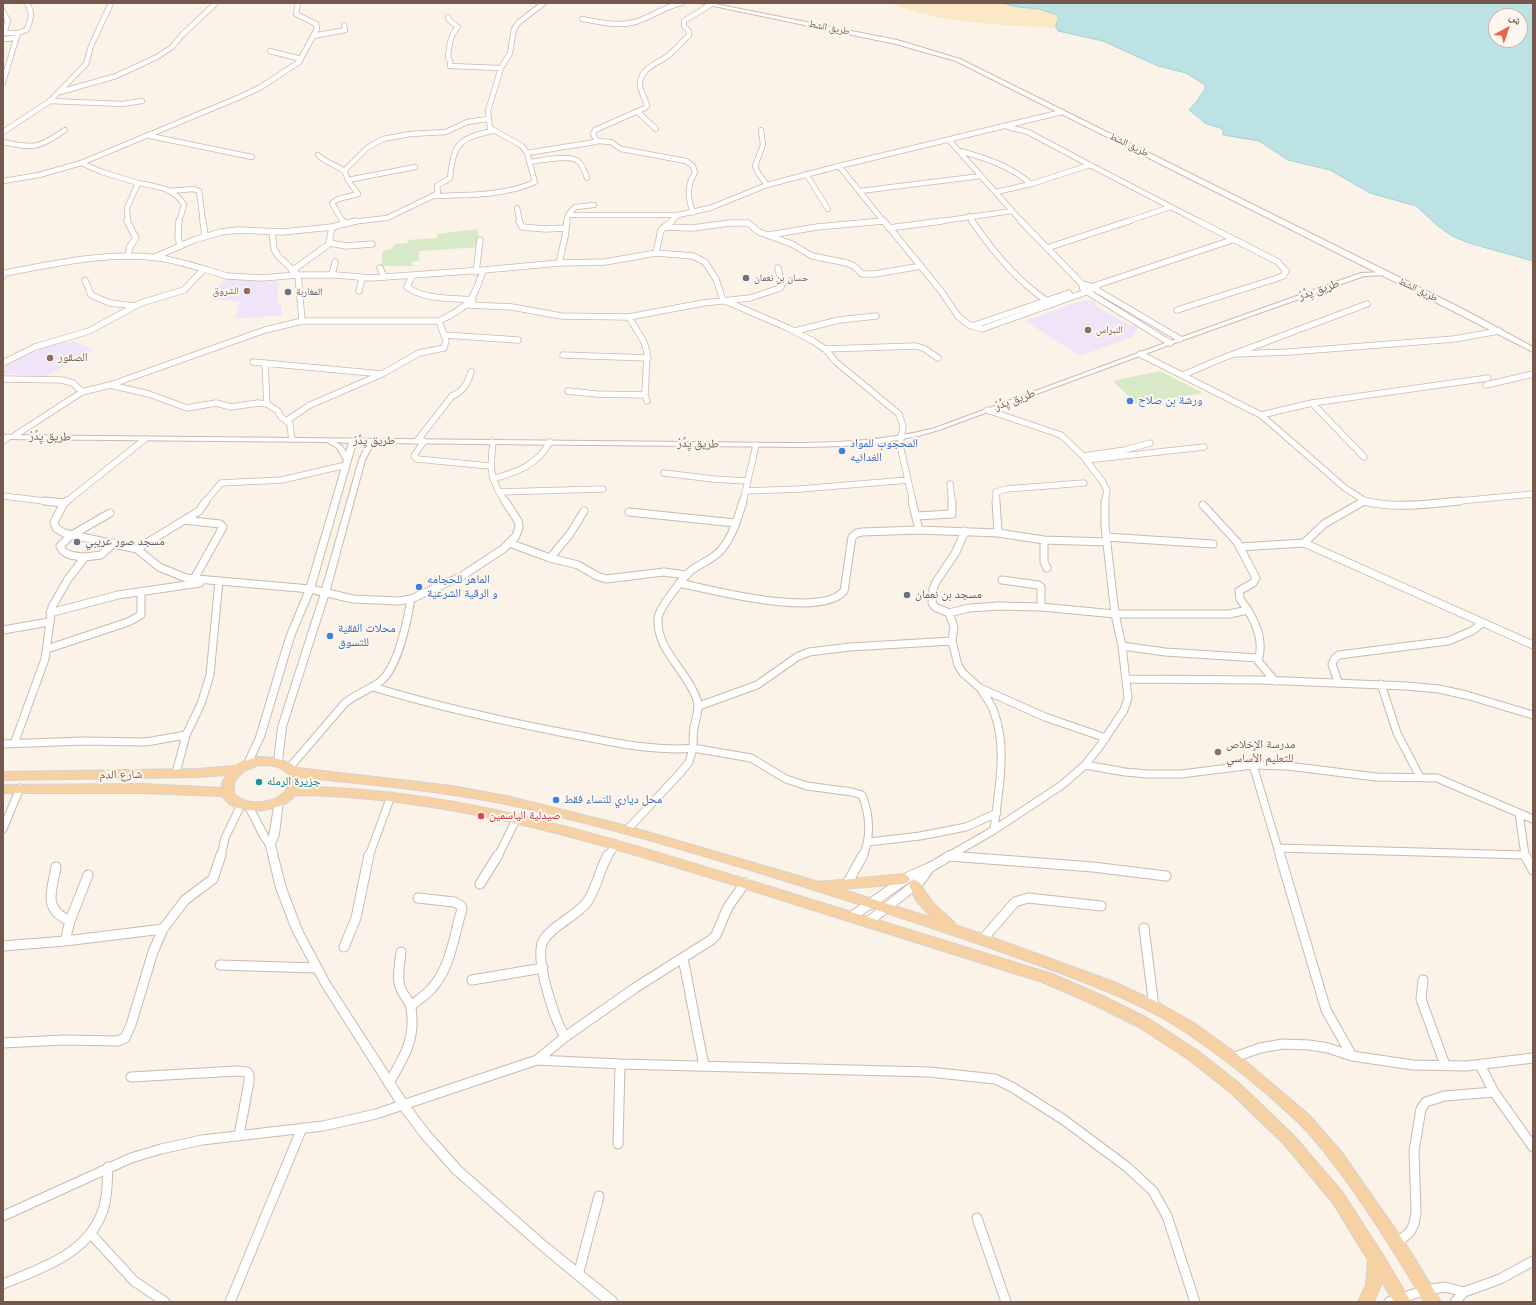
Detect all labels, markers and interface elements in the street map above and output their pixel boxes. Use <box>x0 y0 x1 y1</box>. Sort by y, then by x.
north arrow <box>1488 8 1528 48</box>
text: ش <box>1507 10 1524 28</box>
street label: طريق الشط <box>807 18 851 38</box>
street label: طريق الشط <box>1108 130 1150 160</box>
place label: حسان بن نعمان <box>754 272 809 284</box>
marker: حسان بن نعمان <box>741 273 751 283</box>
street label: طريق الشط <box>1397 275 1439 305</box>
street label: طريق يِدِّرْ <box>1297 276 1341 304</box>
place label: الشروق <box>213 285 239 297</box>
marker: الشروق <box>242 286 252 296</box>
place label: المغاربة <box>296 286 322 298</box>
marker: المغاربة <box>283 287 293 297</box>
place label: النبراس <box>1096 324 1123 336</box>
marker: النبراس <box>1083 325 1093 335</box>
place label: الصقور <box>58 351 88 365</box>
marker: الصقور <box>45 353 55 363</box>
street label: طريق يِدِّرْ <box>993 386 1037 414</box>
place label: ورشة بن صلاح <box>1138 394 1203 408</box>
marker: ورشة بن صلاح <box>1125 396 1135 406</box>
street label: طريق يِدِّرْ <box>29 429 71 445</box>
street label: طريق يِدِّرْ <box>353 434 395 448</box>
street label: طريق يِدِّرْ <box>677 436 719 452</box>
place label: المحجوب للمواد الغدائيه <box>850 437 918 465</box>
marker: المحجوب للمواد الغدائيه <box>837 446 847 456</box>
place label: مسجد صور عريبي <box>85 535 165 549</box>
marker: مسجد صور عريبي <box>72 537 82 547</box>
place label: الماهر للحجامه و الرقية الشرعية <box>427 573 498 601</box>
marker: الماهر للحجامه و الرقية الشرعية <box>414 582 424 592</box>
place label: مسجد بن نعمان <box>915 588 982 602</box>
marker: مسجد بن نعمان <box>902 590 912 600</box>
place label: محلات الفقية للتسوق <box>338 622 396 650</box>
marker: محلات الفقية للتسوق <box>325 631 335 641</box>
place label: مدرسة الإخلاص للتعليم الأساسي <box>1226 738 1295 766</box>
marker: مدرسة الإخلاص للتعليم الأساسي <box>1213 747 1223 757</box>
street label: شارع الدَم <box>99 767 143 783</box>
place label: جزيرة الرمله <box>267 775 321 789</box>
marker: جزيرة الرمله <box>254 777 264 787</box>
place label: محل دياري للنساء فقط <box>564 793 662 807</box>
marker: محل دياري للنساء فقط <box>551 795 561 805</box>
place label: صيدلية الياسمين <box>489 809 561 823</box>
marker: صيدلية الياسمين <box>476 811 486 821</box>

